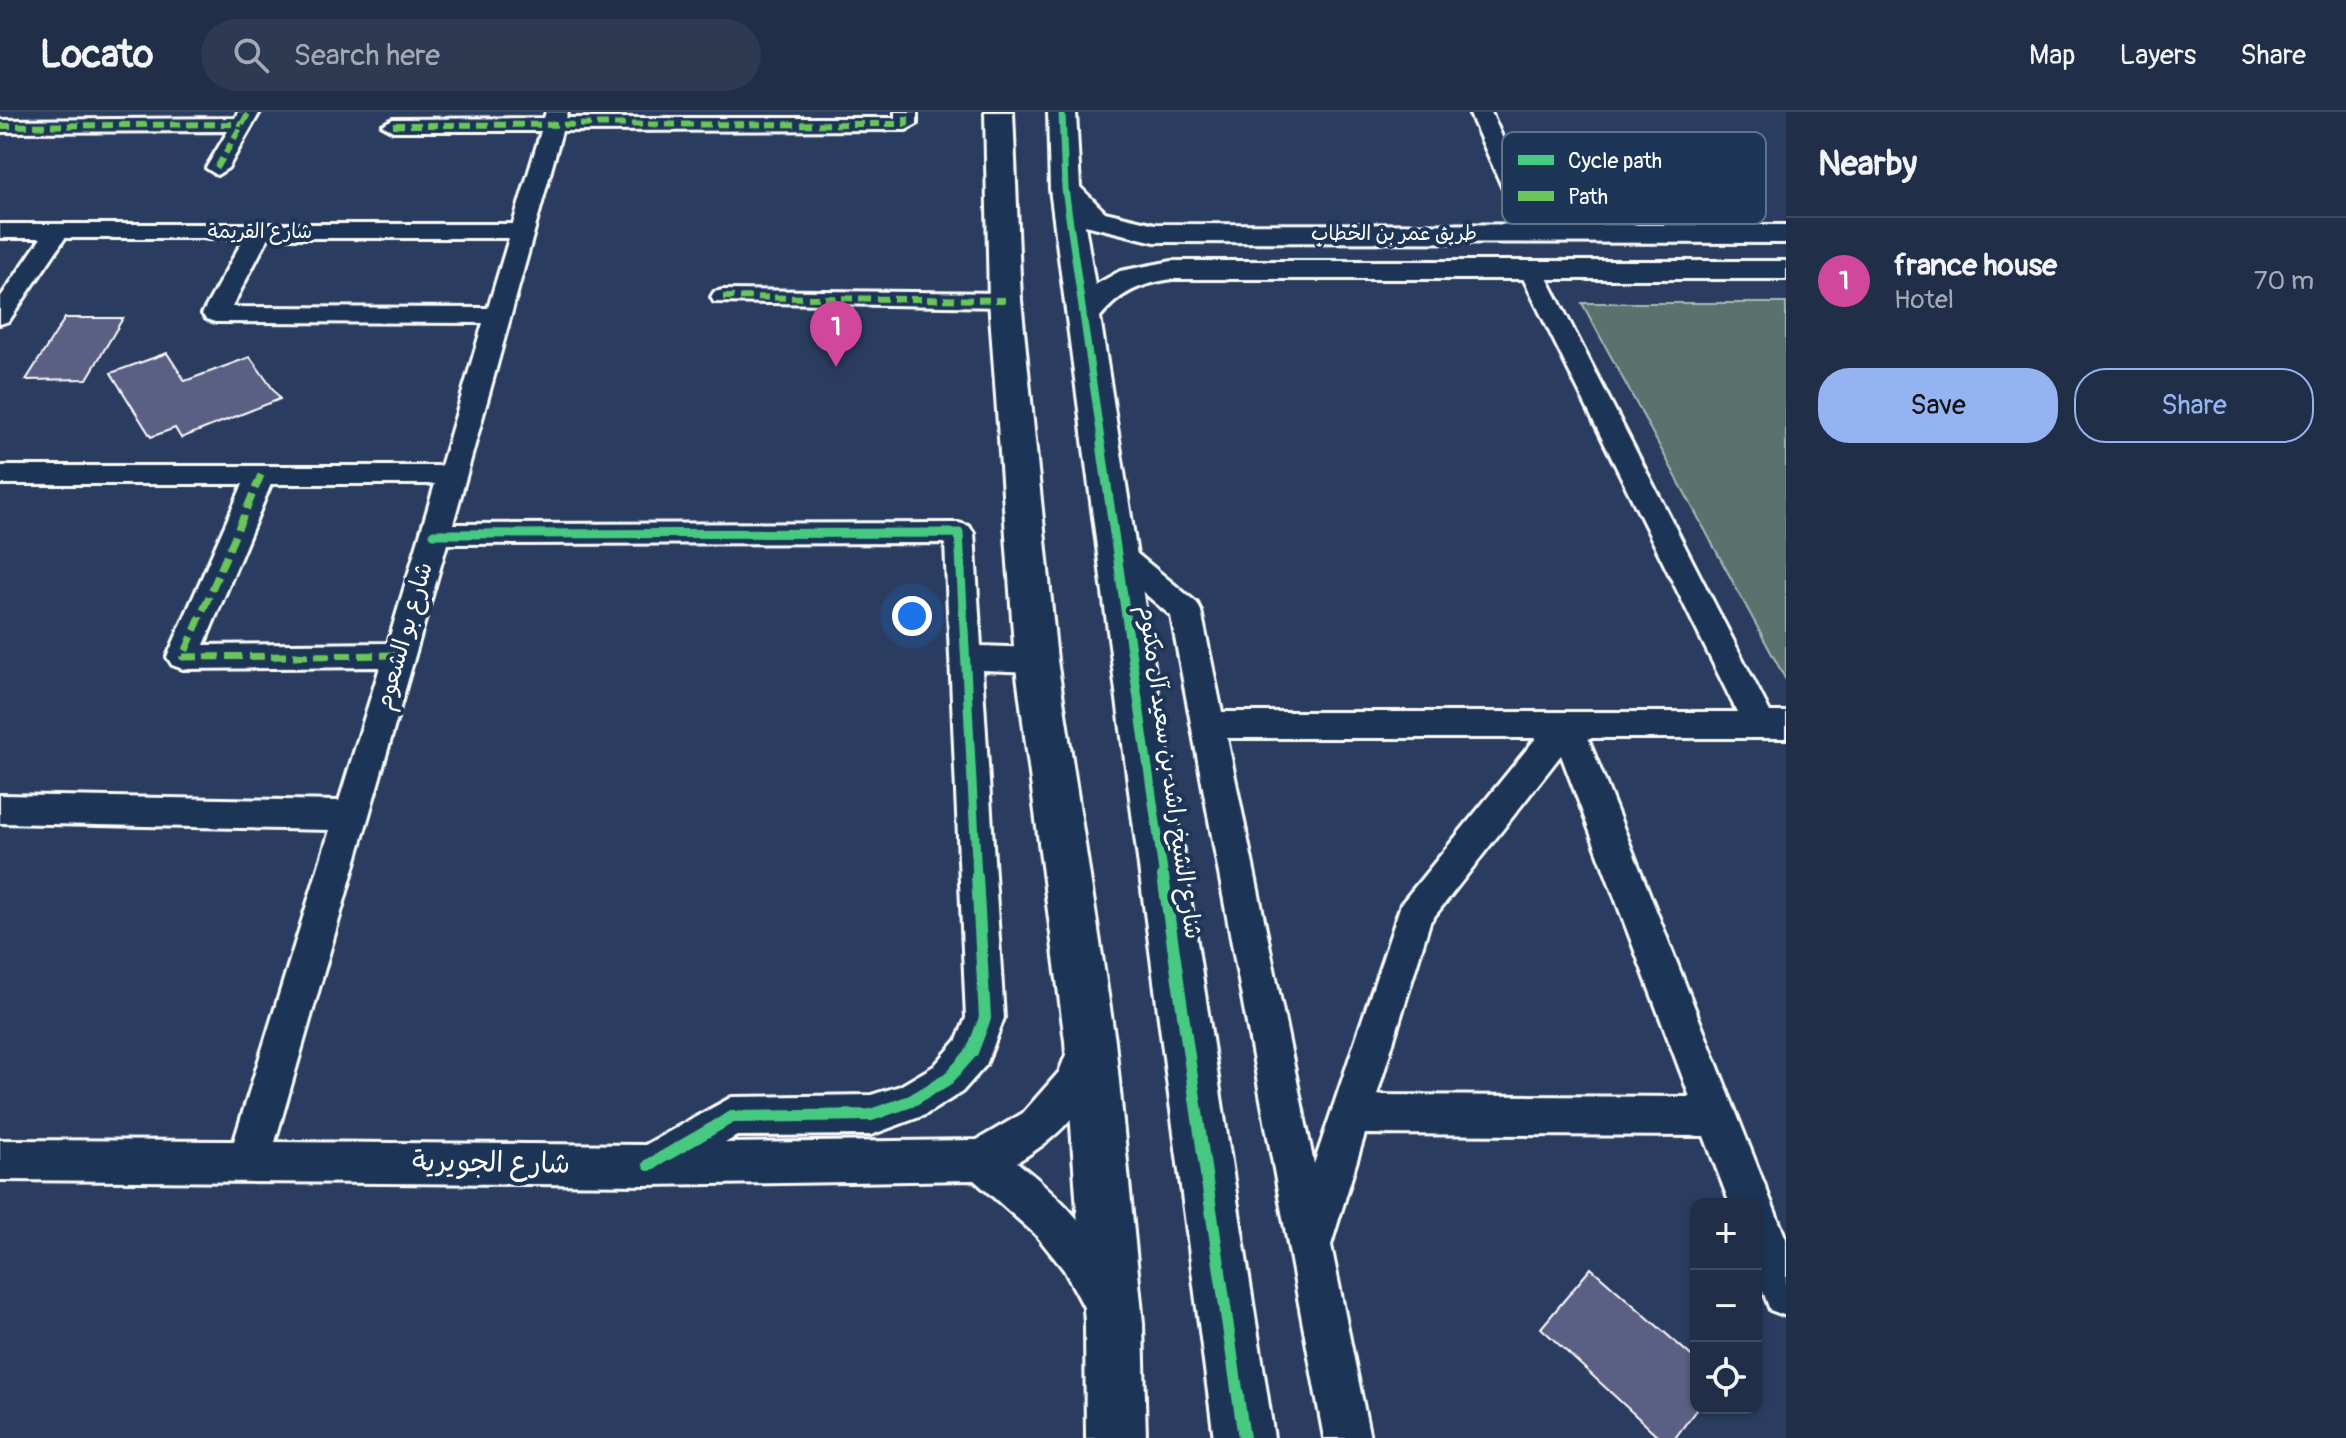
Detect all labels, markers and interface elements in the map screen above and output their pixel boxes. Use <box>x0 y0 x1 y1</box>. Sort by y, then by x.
search box <box>201 19 761 91</box>
text: Locato <box>40 31 153 79</box>
icon: search <box>229 33 273 77</box>
text: Search here <box>293 37 440 74</box>
text: Map <box>2029 38 2075 73</box>
text: Layers <box>2119 38 2196 73</box>
text: Share <box>2240 38 2306 73</box>
legend <box>1502 132 1766 224</box>
text: Nearby <box>1818 143 1917 186</box>
text: Cycle path <box>1568 147 1662 175</box>
text: Path <box>1568 183 1608 211</box>
street label: شارع القريمة <box>208 219 312 245</box>
street label: طريق عمر بن الخطاب <box>1311 221 1477 246</box>
text: france house <box>1894 247 2057 284</box>
text: 1 <box>1839 265 1849 297</box>
text: 70 m <box>2254 265 2314 297</box>
text: Hotel <box>1894 284 1954 316</box>
pin: 1 <box>810 301 862 367</box>
button: Save <box>1818 368 2058 443</box>
button: Share <box>2074 368 2314 443</box>
street label: شارع بو الشعوم <box>369 559 442 714</box>
your location <box>892 596 932 636</box>
street label: شارع الشيخ راشد بن سعيد آل مكتوم <box>1129 603 1208 941</box>
street label: شارع الجويرية <box>412 1144 570 1183</box>
map controls <box>1690 1198 1762 1414</box>
button: + <box>1690 1198 1762 1270</box>
button: − <box>1690 1270 1762 1342</box>
button: locate <box>1690 1342 1762 1414</box>

